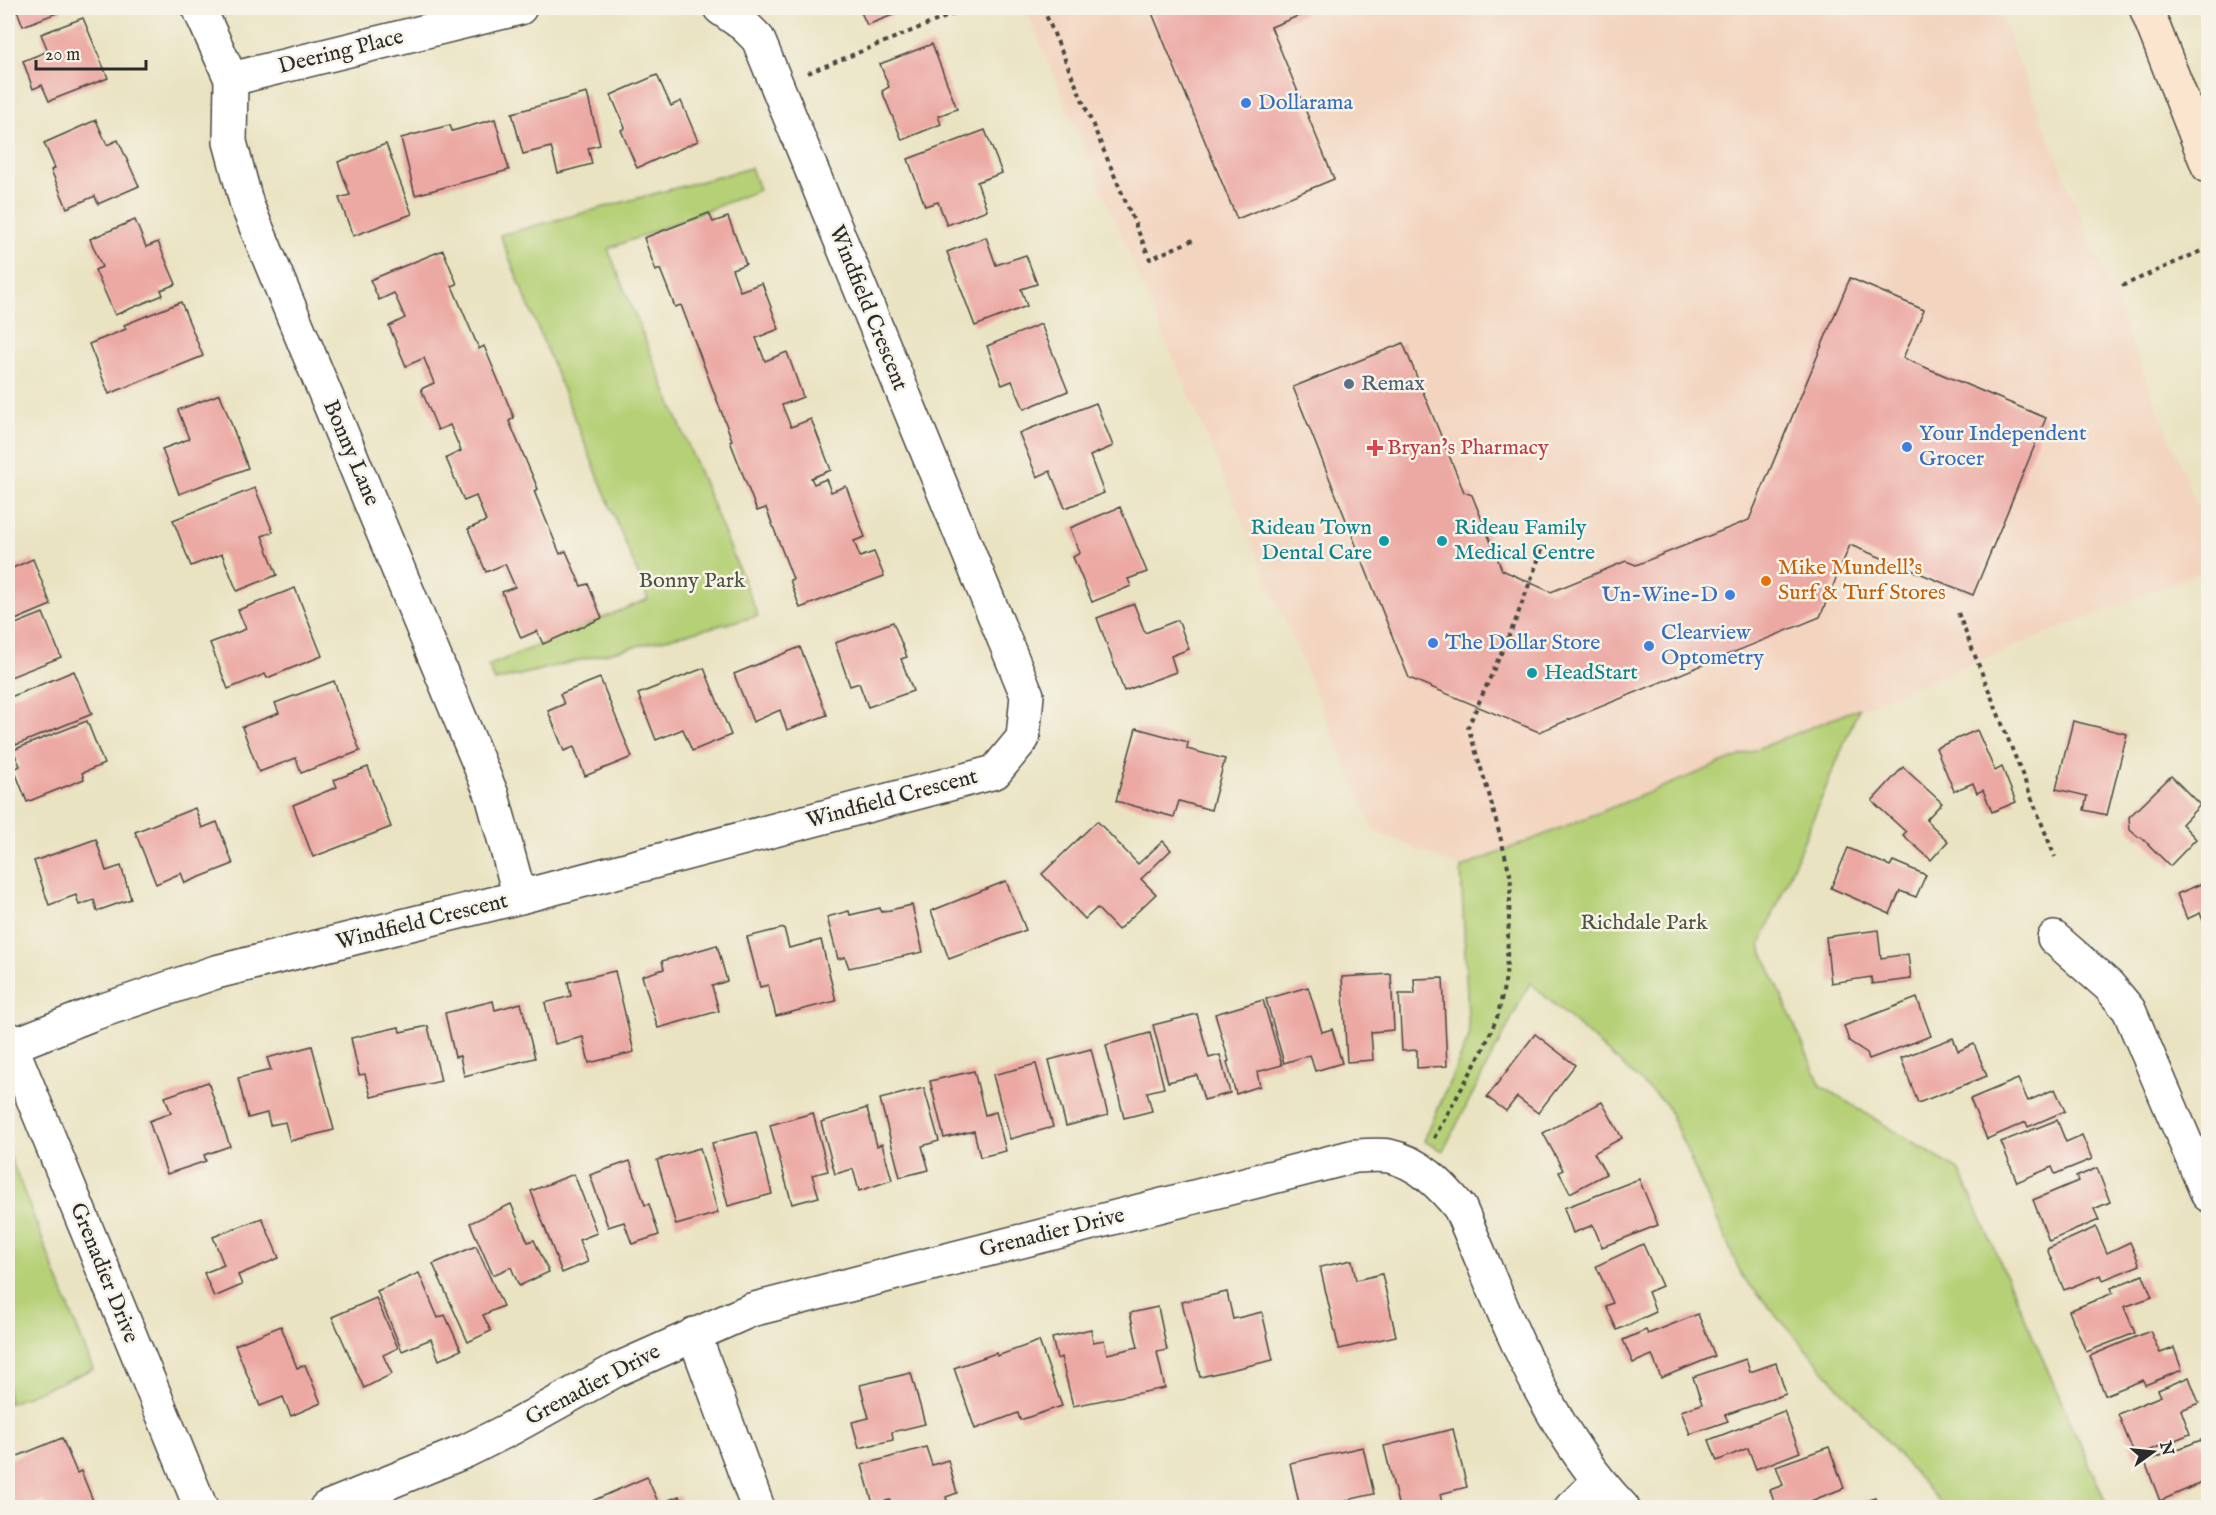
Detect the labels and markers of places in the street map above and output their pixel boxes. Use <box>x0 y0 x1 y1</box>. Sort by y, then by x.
place label: Dollarama <box>1258 89 1354 117</box>
marker: Dollarama <box>1239 96 1253 110</box>
place label: Remax <box>1361 370 1425 398</box>
marker: Remax <box>1342 377 1356 391</box>
place label: Your Independent Grocer <box>1919 420 2087 473</box>
place label: Bryan's Pharmacy <box>1387 434 1549 462</box>
marker: Your Independent Grocer <box>1900 440 1914 454</box>
marker: Bryan's Pharmacy <box>1368 441 1382 455</box>
place label: Rideau Town Dental Care <box>1250 514 1372 567</box>
place label: Rideau Family Medical Centre <box>1454 514 1595 567</box>
marker: Rideau Town Dental Care <box>1377 534 1391 548</box>
marker: Rideau Family Medical Centre <box>1435 534 1449 548</box>
place label: Mike Mundell's Surf & Turf Stores <box>1778 554 1946 607</box>
marker: Mike Mundell's Surf & Turf Stores <box>1759 574 1773 588</box>
place label: Un-Wine-D <box>1601 581 1718 609</box>
marker: Un-Wine-D <box>1723 588 1737 602</box>
place label: Clearview Optometry <box>1661 619 1764 672</box>
place label: The Dollar Store <box>1445 629 1600 657</box>
marker: The Dollar Store <box>1426 636 1440 650</box>
marker: Clearview Optometry <box>1642 639 1656 653</box>
place label: HeadStart <box>1544 659 1638 687</box>
marker: HeadStart <box>1525 666 1539 680</box>

